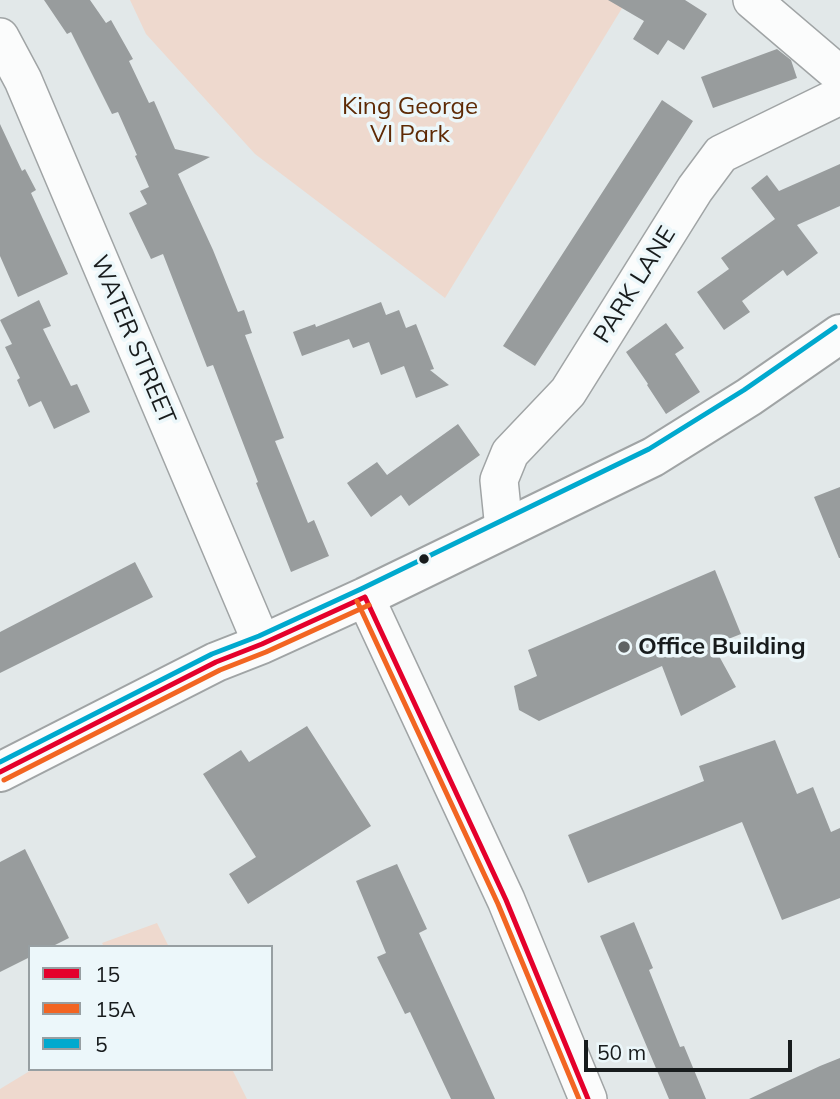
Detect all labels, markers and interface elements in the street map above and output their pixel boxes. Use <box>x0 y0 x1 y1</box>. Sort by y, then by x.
park label: King George VI Park <box>342 93 478 149</box>
street label: PARK LANE <box>588 221 682 349</box>
street label: WATER STREET <box>84 251 182 429</box>
unlabelled marker <box>417 552 431 566</box>
place label: Office Building <box>638 633 806 661</box>
marker: Office Building <box>616 639 632 655</box>
legend <box>28 945 273 1071</box>
text: 15 <box>95 961 120 987</box>
text: 15A <box>95 996 136 1022</box>
scale bar <box>588 1026 796 1070</box>
text: 5 <box>95 1031 108 1057</box>
text: 50 m <box>597 1039 646 1065</box>

